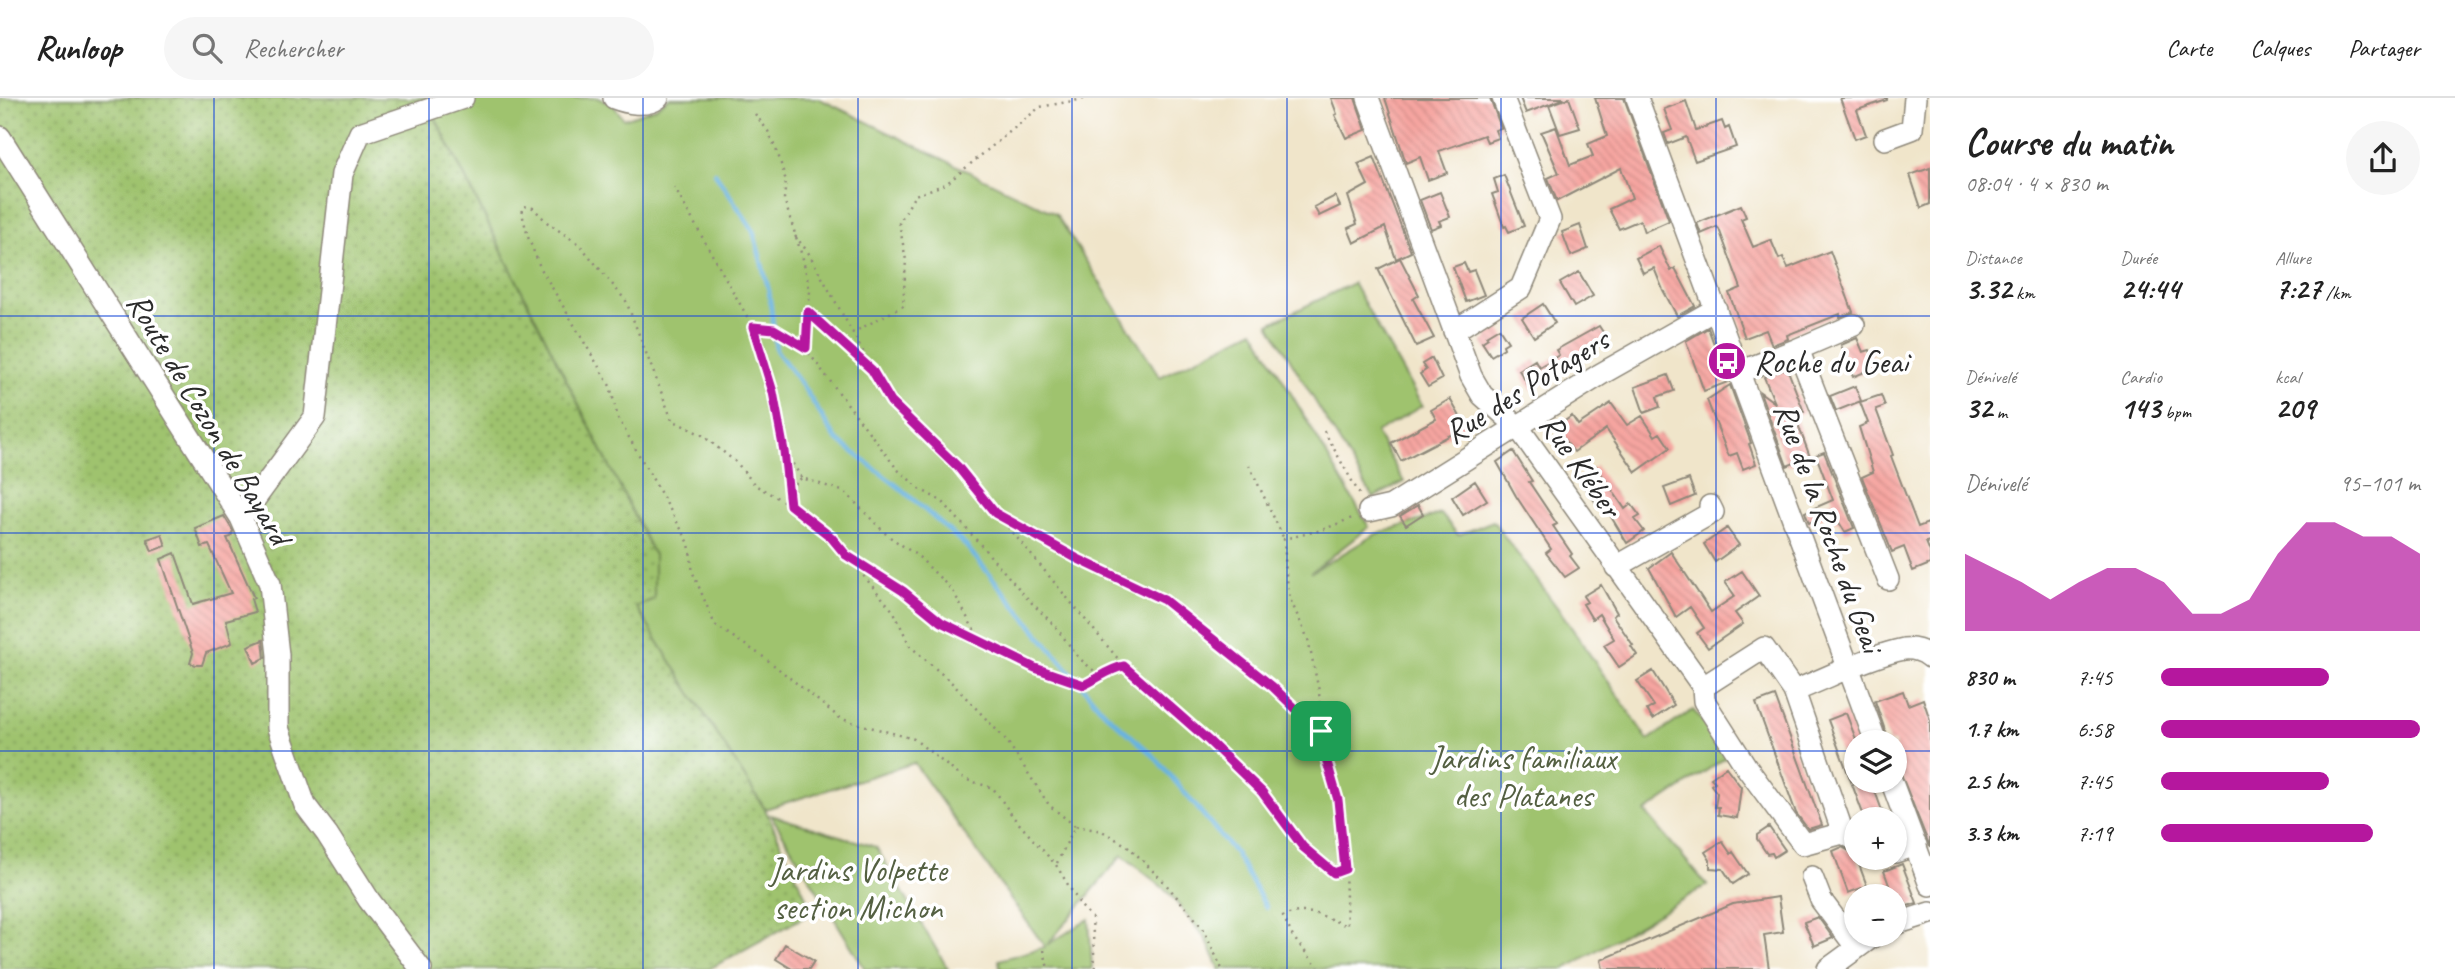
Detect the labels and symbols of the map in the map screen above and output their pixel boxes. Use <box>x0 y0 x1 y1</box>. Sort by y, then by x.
street label: Route de Cozon de Bayard <box>117 285 303 556</box>
street label: Rue des Potagers <box>1436 317 1619 453</box>
bus stop icon: Roche du Geai <box>1706 340 1748 382</box>
place label: Roche du Geai <box>1754 341 1912 383</box>
street label: Rue de la Roche du Geai <box>1764 397 1895 661</box>
street label: Rue Kléber <box>1530 406 1633 527</box>
pin <box>1291 701 1351 761</box>
park label: Jardins familiaux des Platanes <box>1428 737 1619 817</box>
park label: Jardins Volpette section Michon <box>767 849 949 929</box>

